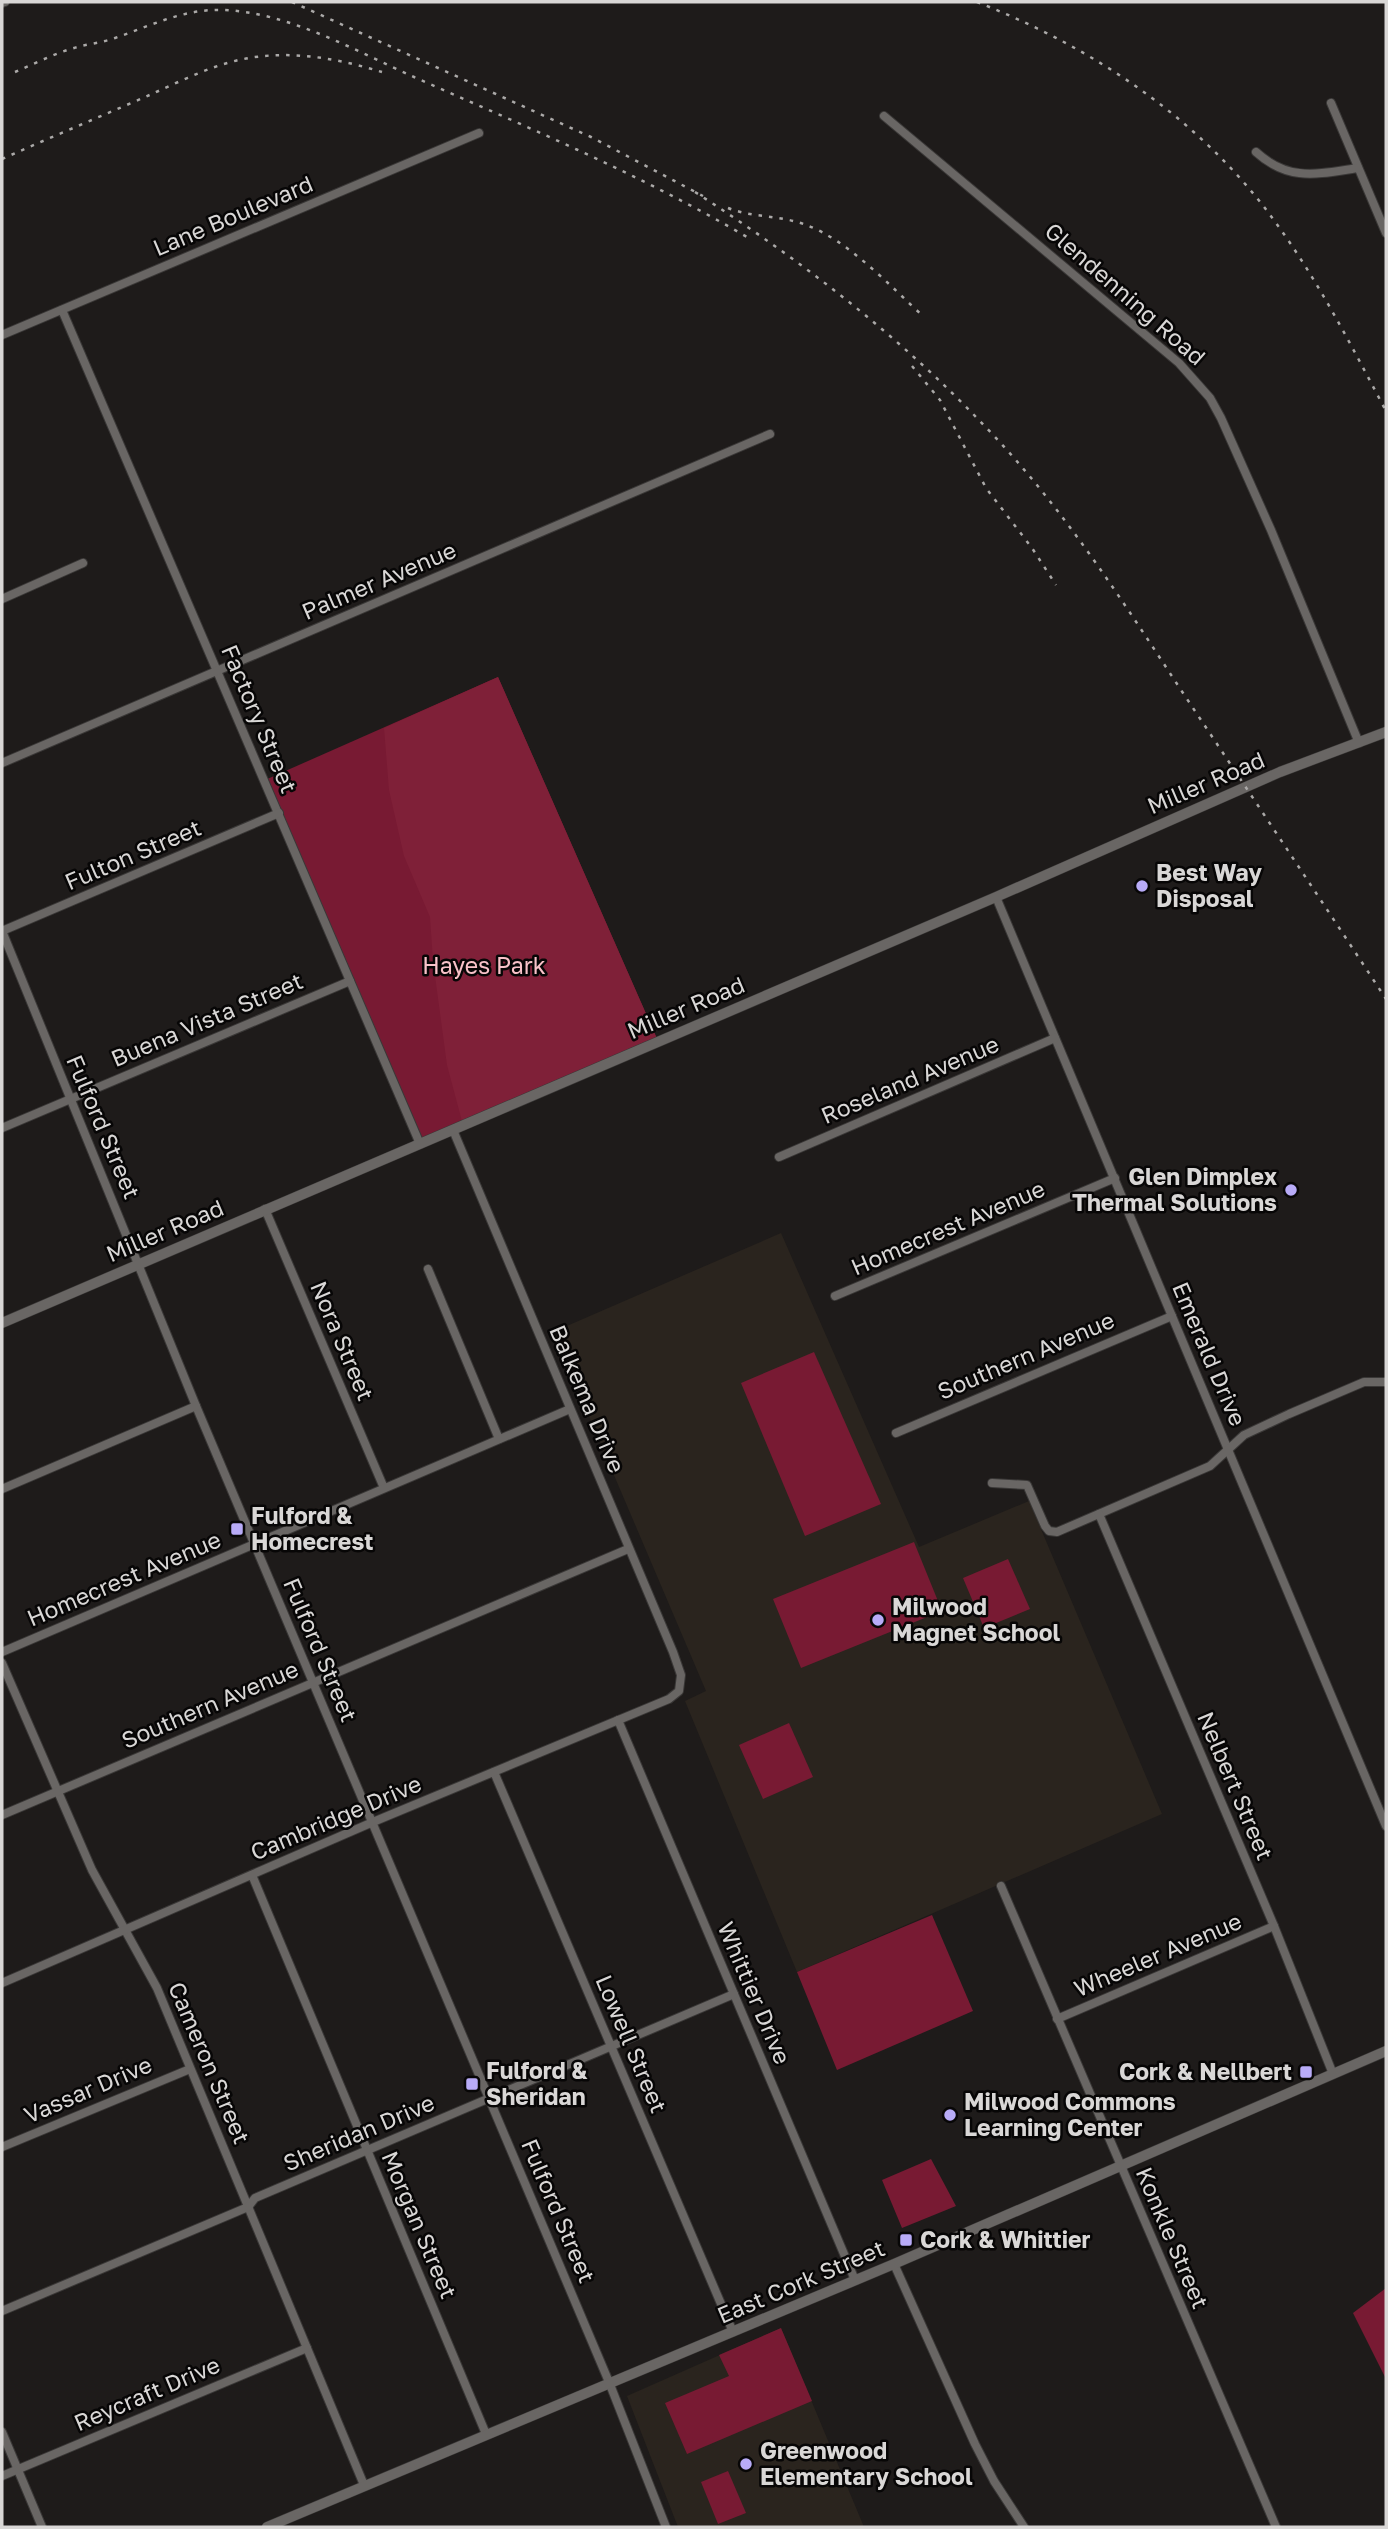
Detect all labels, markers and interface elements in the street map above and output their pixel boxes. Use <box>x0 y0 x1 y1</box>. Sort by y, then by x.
street label: Lane Boulevard <box>149 169 317 261</box>
street label: Glendenning Road <box>1040 216 1212 370</box>
street label: Palmer Avenue <box>297 535 460 625</box>
street label: Factory Street <box>216 640 304 797</box>
street label: Miller Road <box>1143 745 1269 819</box>
street label: Fulton Street <box>60 813 205 895</box>
place label: Best Way Disposal <box>1156 858 1262 912</box>
marker: Best Way Disposal <box>1134 878 1150 894</box>
park label: Hayes Park <box>422 951 546 979</box>
street label: Buena Vista Street <box>107 966 307 1072</box>
street label: Miller Road <box>623 970 749 1044</box>
street label: Roseland Avenue <box>817 1029 1003 1129</box>
street label: Fulford Street <box>61 1051 147 1203</box>
place label: Glen Dimplex Thermal Solutions <box>1072 1162 1278 1216</box>
street label: Homecrest Avenue <box>846 1174 1049 1281</box>
marker: Glen Dimplex Thermal Solutions <box>1283 1182 1299 1198</box>
street label: Miller Road <box>102 1193 228 1267</box>
street label: Nora Street <box>305 1277 381 1404</box>
street label: Emerald Drive <box>1167 1277 1253 1430</box>
street label: Southern Avenue <box>933 1305 1118 1405</box>
street label: Balkema Drive <box>544 1321 632 1477</box>
place label: Fulford & Homecrest <box>251 1501 373 1555</box>
marker: Fulford & Homecrest <box>229 1521 245 1537</box>
street label: Homecrest Avenue <box>22 1525 225 1632</box>
street label: Fulford Street <box>278 1574 364 1726</box>
place label: Milwood Magnet School <box>892 1592 1060 1646</box>
marker: Milwood Magnet School <box>870 1612 886 1628</box>
street label: Southern Avenue <box>117 1654 302 1754</box>
street label: Nelbert Street <box>1192 1707 1280 1864</box>
street label: Cambridge Drive <box>246 1769 425 1866</box>
street label: Wheeler Avenue <box>1070 1906 1246 2002</box>
street label: Whittier Drive <box>712 1917 797 2068</box>
street label: Lowell Street <box>590 1971 673 2117</box>
street label: Cameron Street <box>163 1978 257 2148</box>
street label: Vassar Drive <box>19 2050 156 2129</box>
place label: Fulford & Sheridan <box>486 2056 588 2110</box>
place label: Cork & Nellbert <box>1119 2057 1292 2085</box>
marker: Cork & Nellbert <box>1298 2064 1314 2080</box>
marker: Fulford & Sheridan <box>464 2076 480 2092</box>
place label: Milwood Commons Learning Center <box>964 2087 1176 2141</box>
street label: Sheridan Drive <box>279 2088 438 2176</box>
marker: Milwood Commons Learning Center <box>942 2107 958 2123</box>
street label: Fulford Street <box>516 2135 602 2287</box>
street label: Morgan Street <box>376 2147 464 2303</box>
street label: Konkle Street <box>1131 2163 1215 2312</box>
place label: Cork & Whittier <box>920 2225 1091 2253</box>
marker: Cork & Whittier <box>898 2232 914 2248</box>
street label: East Cork Street <box>713 2233 889 2329</box>
street label: Reycraft Drive <box>70 2350 224 2436</box>
place label: Greenwood Elementary School <box>760 2436 973 2490</box>
marker: Greenwood Elementary School <box>738 2456 754 2472</box>

